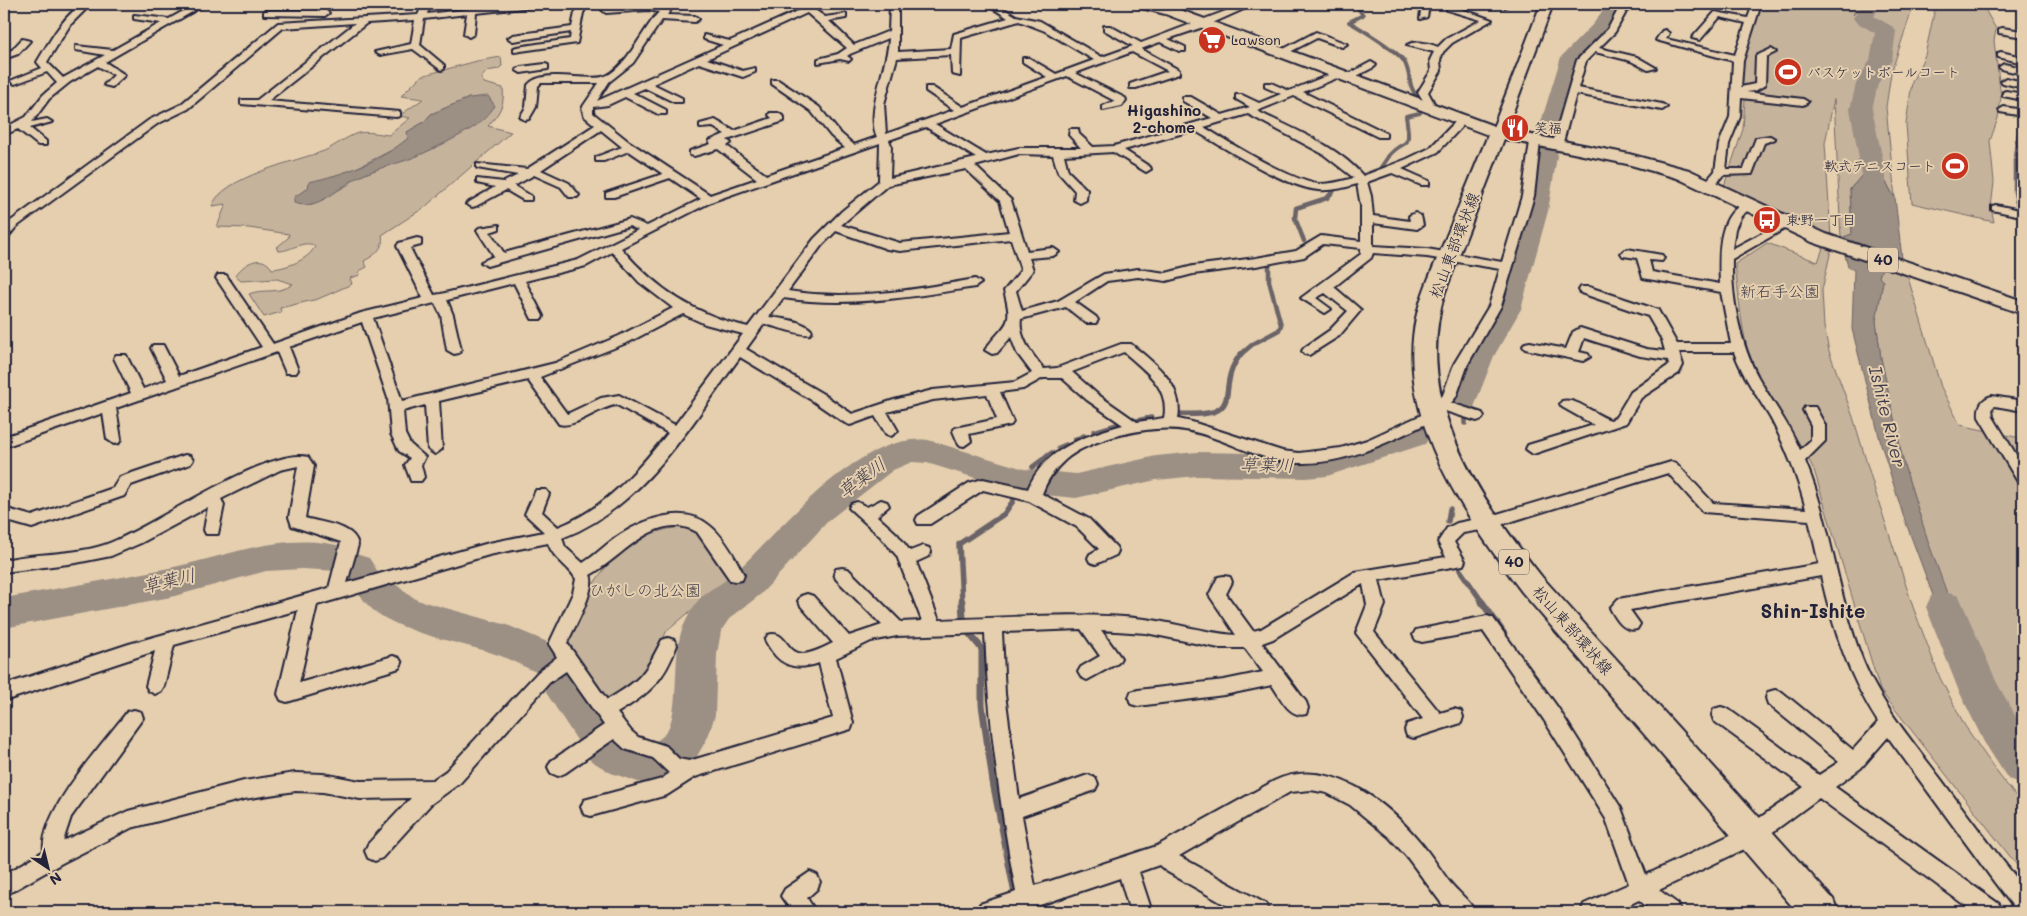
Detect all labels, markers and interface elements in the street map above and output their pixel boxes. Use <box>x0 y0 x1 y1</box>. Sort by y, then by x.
supermarket icon: Lawson <box>1197 25 1227 55</box>
place label: Lawson <box>1231 30 1281 49</box>
sports icon: バスケットボールコート <box>1773 57 1803 87</box>
place label: バスケットボールコート <box>1807 62 1960 81</box>
district label: Higashino 2-chome <box>1127 100 1201 137</box>
restaurant icon: 笑福 <box>1500 113 1530 143</box>
place label: 笑福 <box>1534 118 1562 137</box>
sports icon: 軟式テニスコート <box>1940 151 1970 181</box>
place label: 軟式テニスコート <box>1824 156 1936 175</box>
street label: 松山東部環状線 <box>1424 189 1483 301</box>
bus stop icon: 東野一丁目 <box>1752 205 1782 235</box>
place label: 東野一丁目 <box>1786 210 1856 229</box>
road number: 40 <box>1868 248 1898 272</box>
park label: 新石手公園 <box>1740 280 1820 301</box>
water label: Ishite River <box>1864 363 1912 470</box>
water label: 草葉川 <box>833 452 890 503</box>
water label: 草葉川 <box>1240 452 1294 476</box>
road number: 40 <box>1499 550 1529 574</box>
water label: 草葉川 <box>140 562 198 598</box>
park label: ひがしの北公園 <box>589 579 701 600</box>
street label: 松山東部環状線 <box>1529 581 1618 679</box>
district label: Shin-Ishite <box>1761 598 1865 623</box>
north arrow <box>22 844 72 894</box>
text: N <box>46 868 66 890</box>

